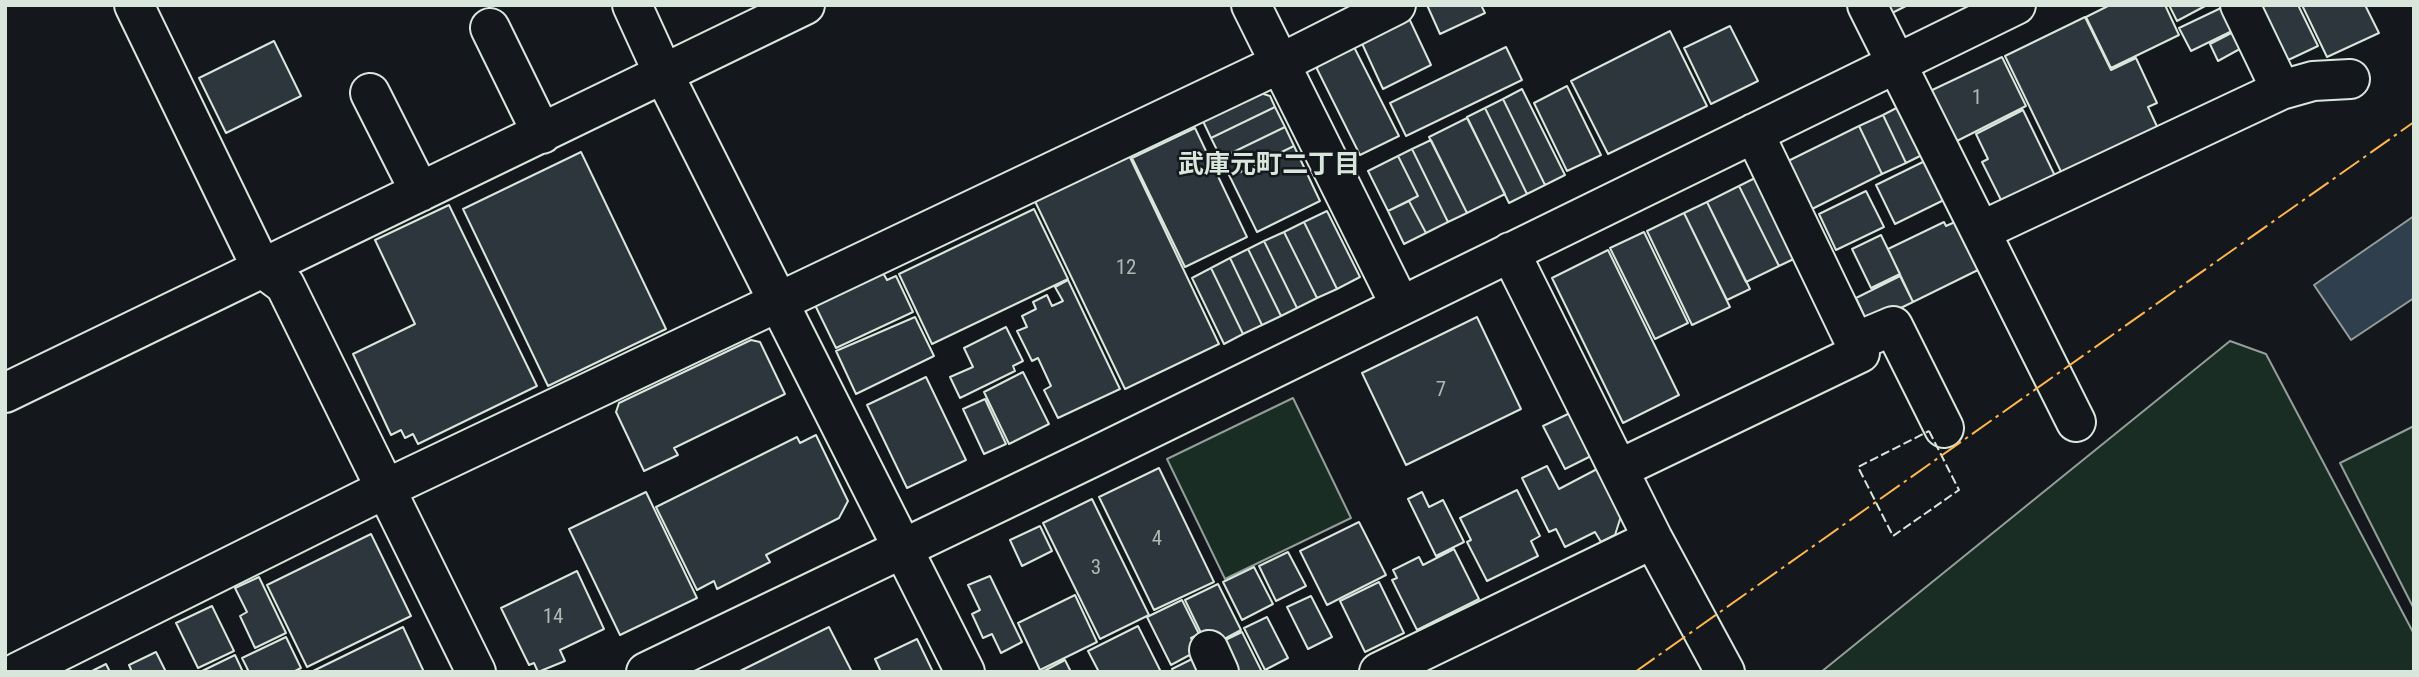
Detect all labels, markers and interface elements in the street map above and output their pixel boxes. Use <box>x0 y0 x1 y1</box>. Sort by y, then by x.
house number: 1 <box>1972 86 1982 112</box>
district label: 武庫元町二丁目 <box>1178 150 1360 182</box>
house number: 12 <box>1116 256 1136 282</box>
house number: 7 <box>1436 378 1446 404</box>
house number: 4 <box>1152 527 1162 553</box>
house number: 3 <box>1091 556 1101 582</box>
house number: 14 <box>543 605 563 631</box>

